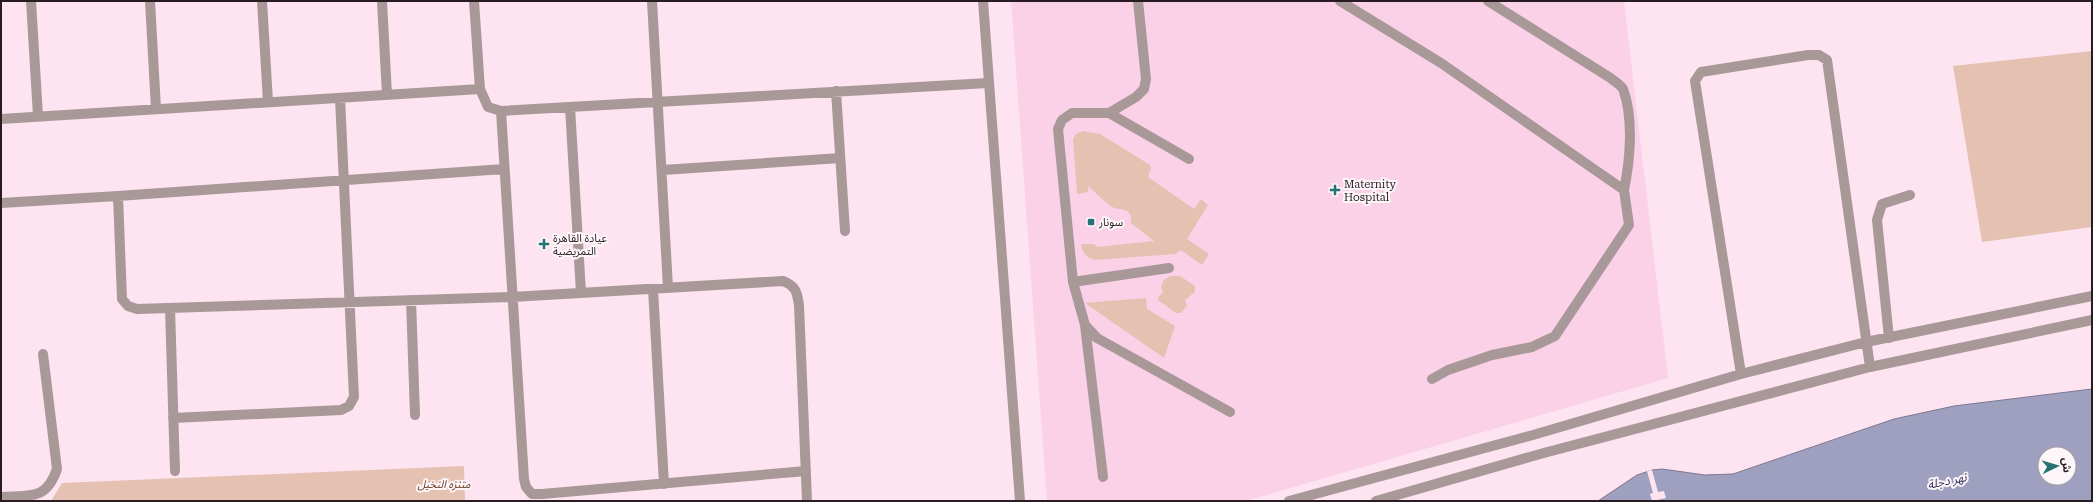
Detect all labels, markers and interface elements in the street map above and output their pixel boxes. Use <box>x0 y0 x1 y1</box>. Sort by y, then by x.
place label: Maternity Hospital <box>1344 178 1397 204</box>
marker: Maternity Hospital <box>1329 184 1341 196</box>
place label: سونار <box>1098 216 1123 229</box>
marker: سونار <box>1086 217 1096 227</box>
place label: عيادة القاهرة التمريضية <box>553 232 608 258</box>
marker: عيادة القاهرة التمريضية <box>538 238 550 250</box>
north arrow <box>2037 446 2077 486</box>
text: ش <box>2059 457 2074 473</box>
water label: نهر دجلة <box>1926 470 1969 492</box>
park label: متنزه النخيل <box>417 478 471 491</box>

